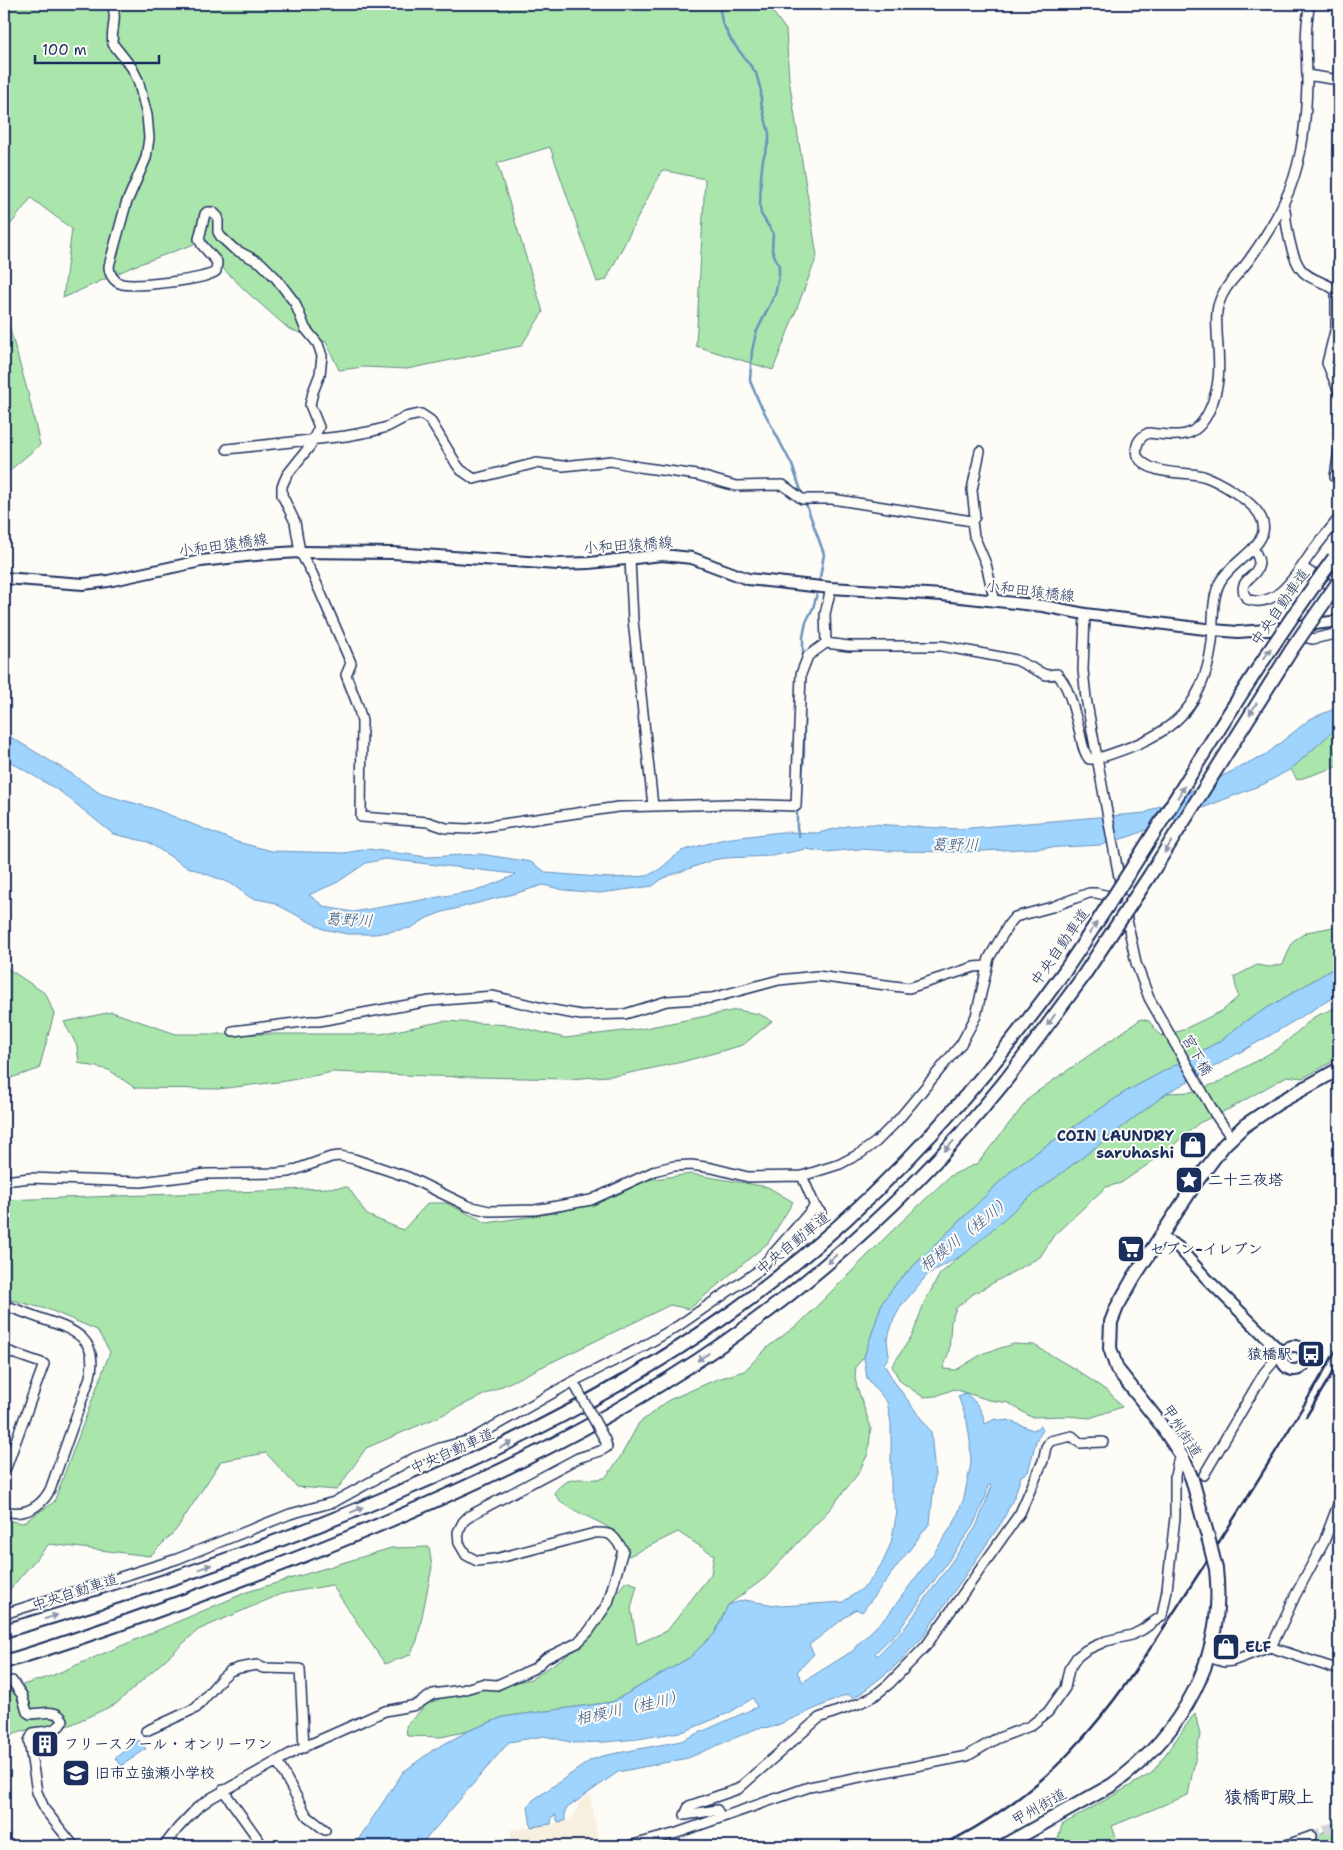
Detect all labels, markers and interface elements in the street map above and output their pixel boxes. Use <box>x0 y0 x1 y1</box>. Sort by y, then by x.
scale bar <box>35 32 159 64</box>
text: 100 m <box>42 40 87 60</box>
street label: 小和田猿橋線 <box>177 529 269 561</box>
street label: 小和田猿橋線 <box>582 532 674 558</box>
street label: 中央自動車道 <box>1246 564 1314 650</box>
street label: 小和田猿橋線 <box>984 576 1076 606</box>
one-way arrow <box>1262 647 1272 660</box>
one-way arrow <box>1249 702 1258 715</box>
one-way arrow <box>1176 785 1185 798</box>
water label: 葛野川 <box>931 834 979 855</box>
one-way arrow <box>1163 840 1173 854</box>
street label: 中央自動車道 <box>1026 904 1094 990</box>
water label: 葛野川 <box>324 908 373 931</box>
one-way arrow <box>1088 922 1098 935</box>
one-way arrow <box>1046 1013 1056 1027</box>
street label: 宮下橋 <box>1177 1031 1217 1079</box>
place label: COIN LAUNDRY saruhashi <box>1057 1126 1175 1163</box>
shop icon: COIN LAUNDRY saruhashi <box>1178 1130 1208 1160</box>
one-way arrow <box>943 1140 955 1152</box>
place icon: 二十三夜塔 <box>1174 1165 1204 1195</box>
place label: 二十三夜塔 <box>1208 1170 1283 1190</box>
water label: 相模川（桂川） <box>915 1191 1016 1276</box>
street label: 中央自動車道 <box>752 1207 834 1279</box>
supermarket icon: セブン-イレブン <box>1116 1234 1146 1264</box>
place label: セブン-イレブン <box>1150 1239 1263 1259</box>
one-way arrow <box>826 1254 839 1265</box>
bus stop icon: 猿橋駅 <box>1296 1339 1326 1369</box>
place label: 猿橋駅 <box>1247 1344 1292 1364</box>
one-way arrow <box>696 1353 710 1362</box>
street label: 甲州街道 <box>1157 1400 1207 1462</box>
street label: 中央自動車道 <box>407 1424 497 1478</box>
one-way arrow <box>499 1440 513 1448</box>
one-way arrow <box>350 1506 365 1514</box>
one-way arrow <box>198 1562 213 1570</box>
street label: 中央自動車道 <box>29 1569 121 1615</box>
one-way arrow <box>43 1613 58 1621</box>
shop icon: ELF <box>1211 1632 1241 1662</box>
place label: ELF <box>1245 1637 1271 1657</box>
water label: 相模川（桂川） <box>573 1686 687 1729</box>
building icon: フリースクール・オンリーワン <box>30 1729 60 1759</box>
place label: フリースクール・オンリーワン <box>64 1734 273 1754</box>
school or university icon: 旧市立強瀬小学校 <box>61 1758 91 1788</box>
place label: 旧市立強瀬小学校 <box>95 1763 215 1783</box>
street label: 甲州街道 <box>1008 1784 1070 1830</box>
district label: 猿橋町殿上 <box>1224 1785 1314 1809</box>

